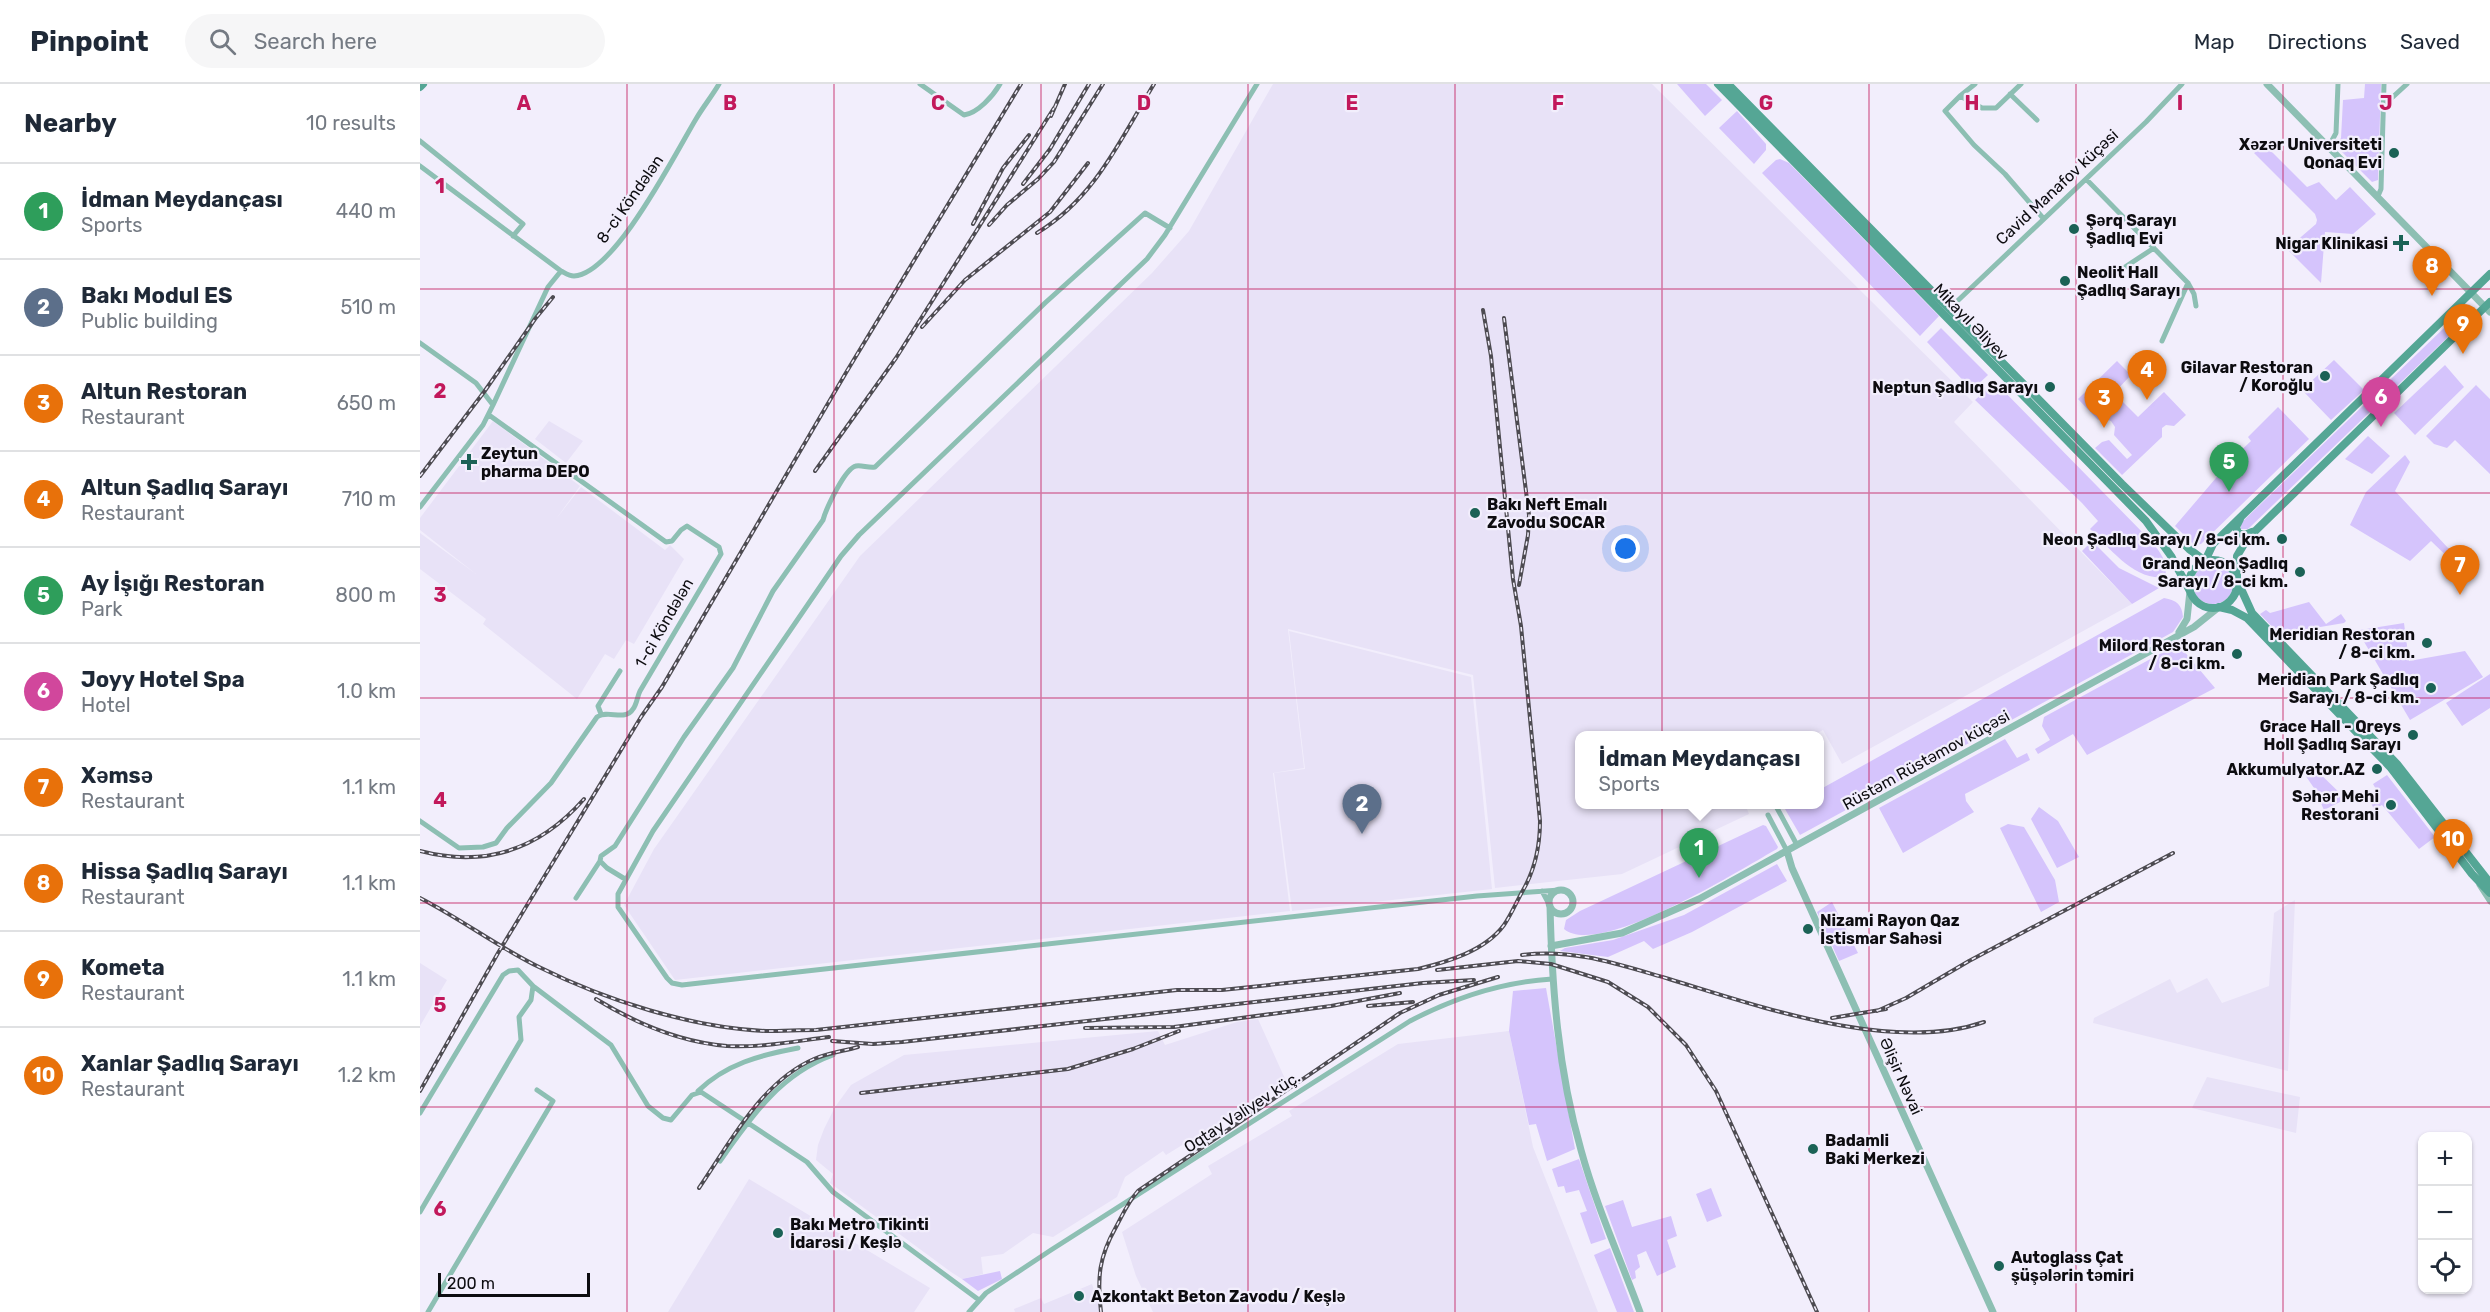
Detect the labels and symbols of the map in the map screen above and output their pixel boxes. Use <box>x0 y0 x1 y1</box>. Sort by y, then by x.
text: A <box>517 91 532 115</box>
text: B <box>723 91 737 115</box>
text: C <box>931 91 945 115</box>
text: D <box>1137 91 1151 115</box>
text: E <box>1346 91 1358 115</box>
text: F <box>1552 91 1564 115</box>
text: G <box>1759 91 1773 115</box>
text: H <box>1965 91 1979 115</box>
text: I <box>2177 91 2183 115</box>
text: J <box>2379 91 2393 115</box>
street label: Cavid Manafov küçəsi <box>1992 125 2122 249</box>
place label: Xəzər Universiteti Qonaq Evi <box>2239 135 2382 172</box>
marker: Xəzər Universiteti Qonaq Evi <box>2387 146 2401 160</box>
street label: 8-ci Köndələn <box>593 151 667 247</box>
text: 1 <box>435 174 445 198</box>
place label: Şərq Sarayı Şadlıq Evi <box>2086 211 2177 248</box>
marker: Şərq Sarayı Şadlıq Evi <box>2067 222 2081 236</box>
place label: Nigar Klinikasi <box>2275 234 2388 253</box>
marker: Nigar Klinikasi <box>2392 234 2410 252</box>
pin: 8 <box>2412 246 2452 296</box>
place label: Neolit Hall Şadlıq Sarayı <box>2077 263 2180 300</box>
marker: Neolit Hall Şadlıq Sarayı <box>2058 274 2072 288</box>
street label: Mikayıl Əliyev <box>1930 280 2013 365</box>
pin: 9 <box>2444 304 2482 354</box>
pin: 4 <box>2128 350 2166 400</box>
place label: Gilavar Restoran / Koroğlu <box>2181 358 2313 395</box>
marker: Gilavar Restoran / Koroğlu <box>2318 369 2332 383</box>
place label: Neptun Şadlıq Sarayı <box>1872 378 2038 397</box>
pin: 3 <box>2084 378 2124 428</box>
pin: 6 <box>2362 378 2400 427</box>
text: 2 <box>434 379 447 403</box>
marker: Neptun Şadlıq Sarayı <box>2043 380 2057 394</box>
pin: 5 <box>2210 442 2248 492</box>
place label: Zeytun pharma DEPO <box>481 444 590 481</box>
marker: Zeytun pharma DEPO <box>462 455 476 469</box>
place label: Bakı Neft Emalı Zavodu SOCAR <box>1487 495 1607 532</box>
marker: Bakı Neft Emalı Zavodu SOCAR <box>1468 506 1482 520</box>
place label: Neon Şadlıq Sarayı / 8-ci km. <box>2042 530 2270 549</box>
marker: Neon Şadlıq Sarayı / 8-ci km. <box>2275 532 2289 546</box>
your location <box>1611 534 1640 563</box>
pin: 7 <box>2440 546 2480 595</box>
place label: Grand Neon Şadlıq Sarayı / 8-ci km. <box>2142 554 2288 591</box>
marker: Grand Neon Şadlıq Sarayı / 8-ci km. <box>2293 565 2307 579</box>
street label: 1-ci Köndələn <box>631 575 697 671</box>
text: 3 <box>433 583 447 607</box>
place label: Meridian Restoran / 8-ci km. <box>2269 625 2415 662</box>
place label: Milord Restoran / 8-ci km. <box>2099 636 2225 673</box>
marker: Meridian Restoran / 8-ci km. <box>2420 636 2434 650</box>
marker: Milord Restoran / 8-ci km. <box>2230 647 2244 661</box>
place label: Meridian Park Şadlıq Sarayı / 8-ci km. <box>2257 670 2419 707</box>
marker: Meridian Park Şadlıq Sarayı / 8-ci km. <box>2424 681 2438 695</box>
street label: Rüstəm Rüstəmov küçəsi <box>1839 706 2013 814</box>
place label: Grace Hall - Qreys Holl Şadlıq Sarayı <box>2260 717 2401 754</box>
marker: Grace Hall - Qreys Holl Şadlıq Sarayı <box>2406 728 2420 742</box>
place label: Akkumulyator.AZ <box>2226 760 2365 779</box>
marker: Akkumulyator.AZ <box>2370 762 2384 776</box>
pin: 2 <box>1342 784 1382 834</box>
place label: Səhər Mehi Restorani <box>2292 787 2379 824</box>
text: 4 <box>433 788 447 812</box>
marker: Səhər Mehi Restorani <box>2384 798 2398 812</box>
pin: 10 <box>2434 820 2472 869</box>
pin: 1 <box>1680 828 1718 878</box>
place label: Nizami Rayon Qaz İstismar Sahəsi <box>1820 911 1960 948</box>
marker: Nizami Rayon Qaz İstismar Sahəsi <box>1801 922 1815 936</box>
text: 5 <box>434 993 447 1017</box>
street label: Əlişir Nəvai <box>1875 1034 1927 1118</box>
street label: Oqtay Vəliyev küç. <box>1180 1067 1304 1157</box>
place label: Badamli Baki Merkezi <box>1825 1131 1925 1168</box>
marker: Badamli Baki Merkezi <box>1806 1142 1820 1156</box>
text: 6 <box>433 1197 447 1221</box>
place label: Bakı Metro Tikinti İdarəsi / Keşlə <box>790 1215 929 1252</box>
marker: Bakı Metro Tikinti İdarəsi / Keşlə <box>771 1226 785 1240</box>
place label: Autoglass Çat şüşələrin təmiri <box>2011 1248 2134 1285</box>
marker: Autoglass Çat şüşələrin təmiri <box>1992 1259 2006 1273</box>
scale bar <box>438 1270 590 1298</box>
place label: Azkontakt Beton Zavodu / Keşlə <box>1091 1287 1345 1306</box>
marker: Azkontakt Beton Zavodu / Keşlə <box>1072 1289 1086 1303</box>

